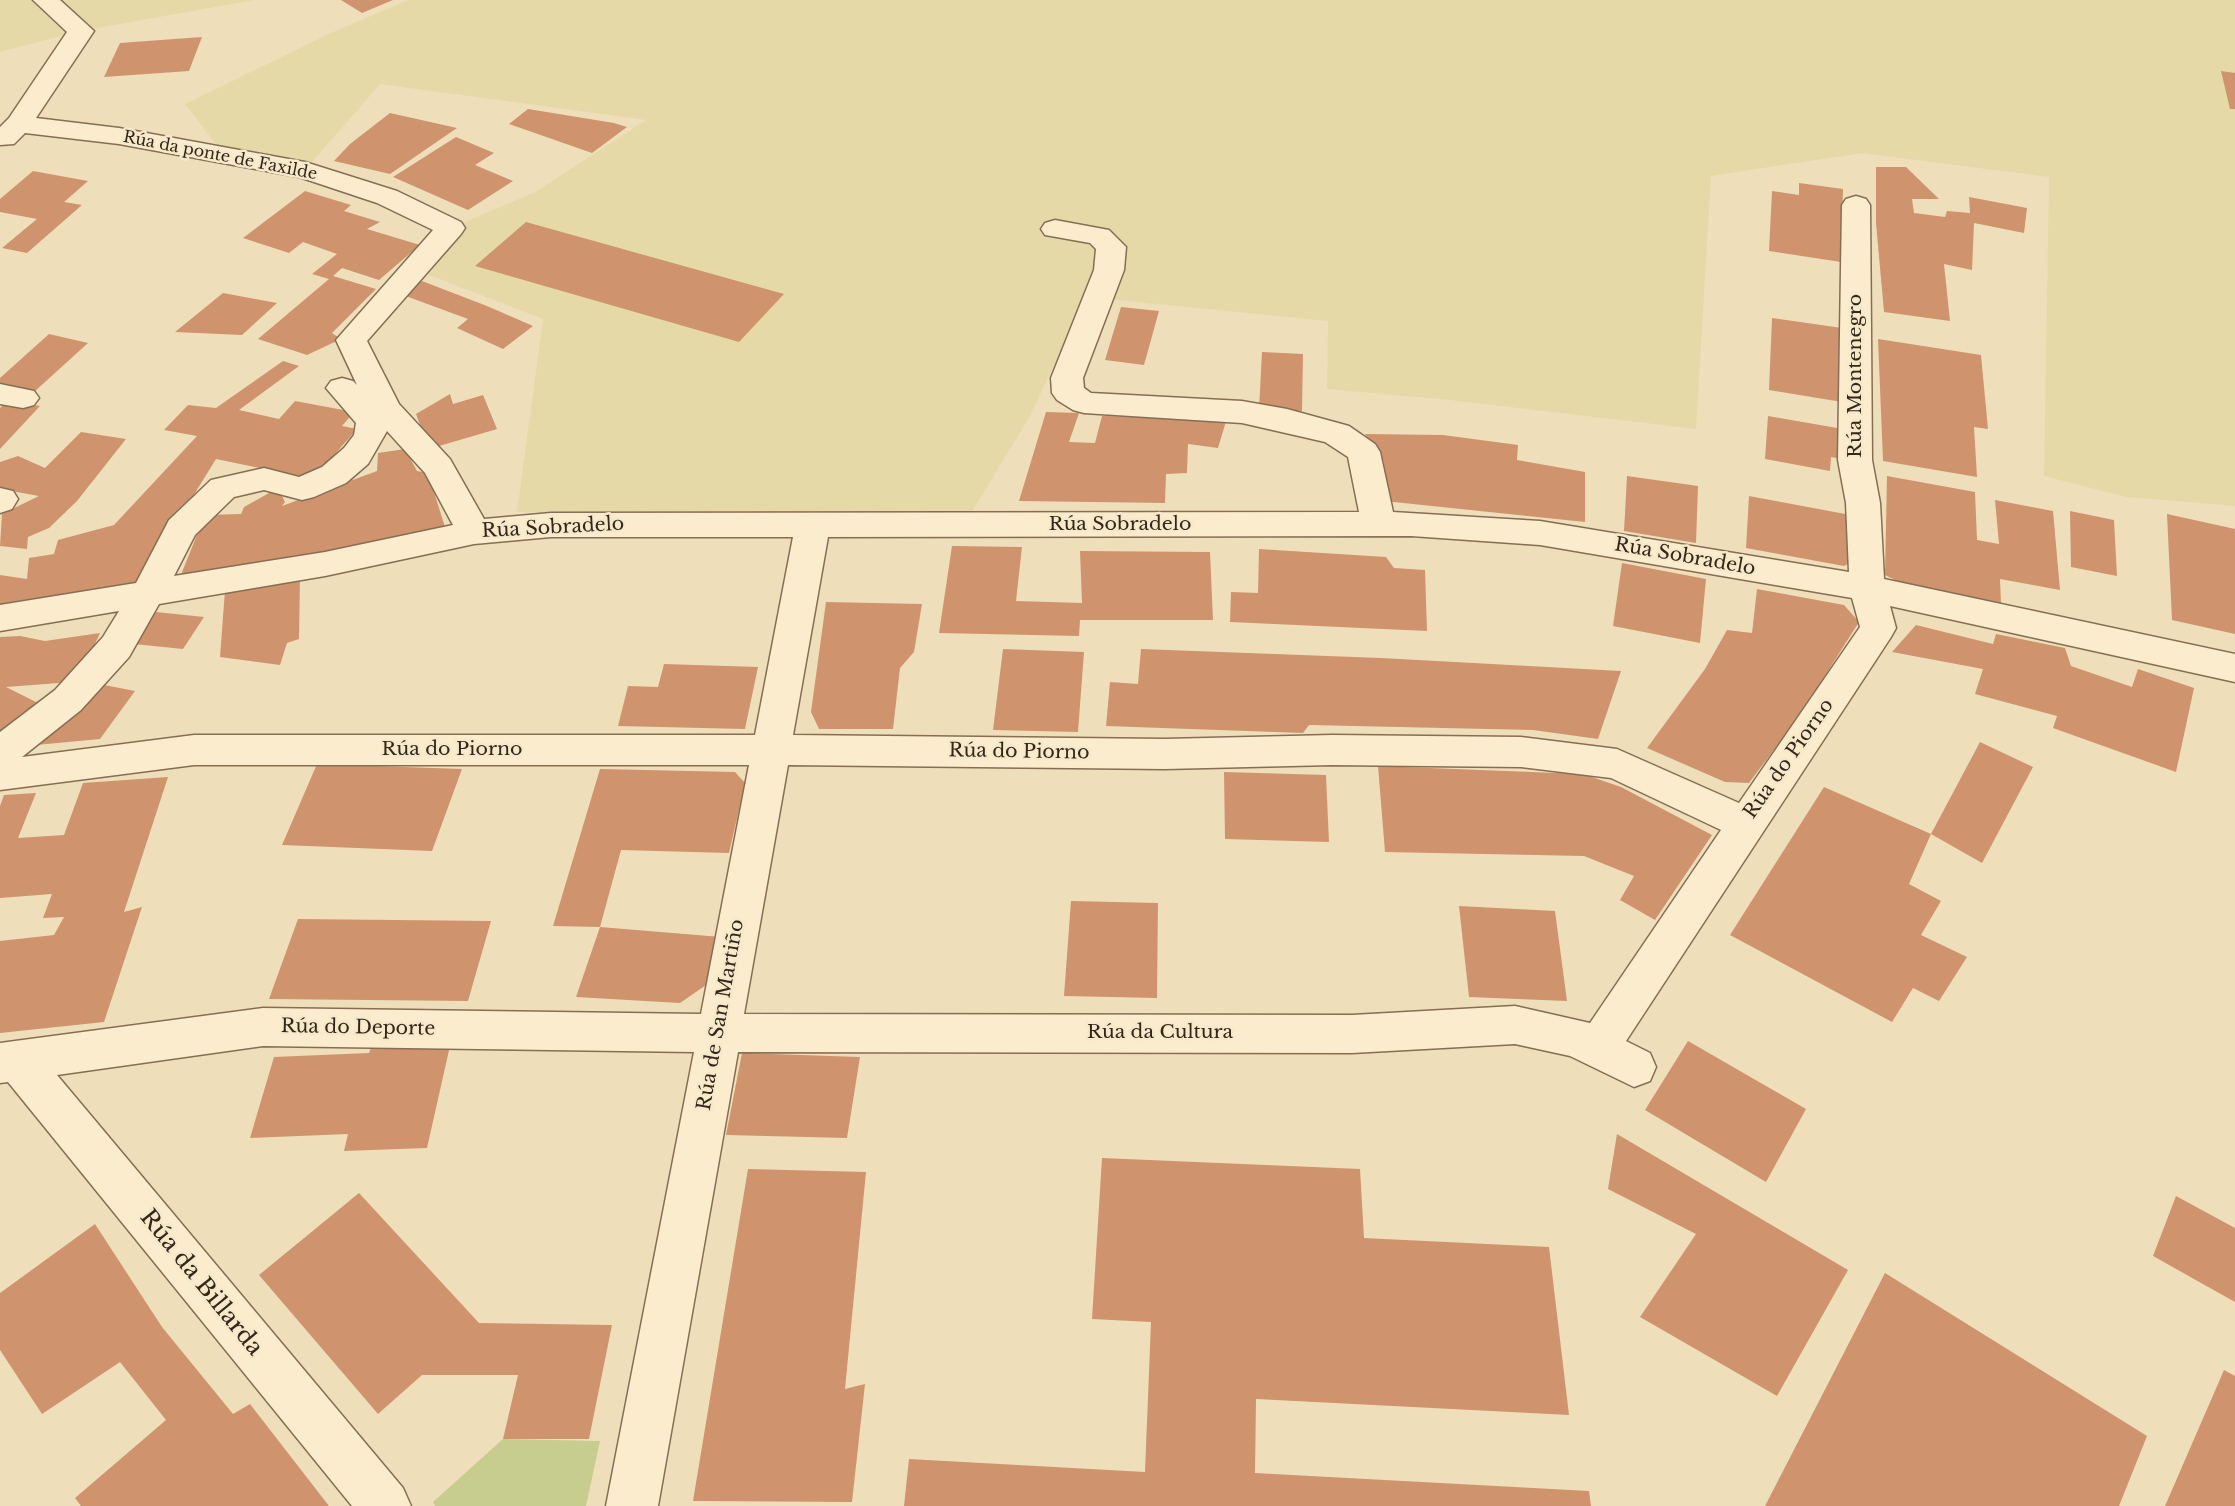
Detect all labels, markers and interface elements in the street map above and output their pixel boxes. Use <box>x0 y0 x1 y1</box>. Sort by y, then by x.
street label: Rúa da ponte de Faxilde <box>121 128 319 184</box>
street label: Rúa Montenegro <box>1845 294 1867 458</box>
street label: Rúa Sobradelo <box>481 513 625 543</box>
street label: Rúa Sobradelo <box>1049 514 1191 536</box>
street label: Rúa Sobradelo <box>1613 533 1757 581</box>
street label: Rúa do Piorno <box>1739 695 1839 823</box>
street label: Rúa do Piorno <box>382 739 522 761</box>
street label: Rúa do Piorno <box>948 739 1090 765</box>
street label: Rúa de San Martiño <box>693 918 749 1112</box>
street label: Rúa do Deporte <box>281 1015 435 1041</box>
street label: Rúa da Cultura <box>1087 1022 1233 1044</box>
street label: Rúa da Billarda <box>134 1204 268 1362</box>

